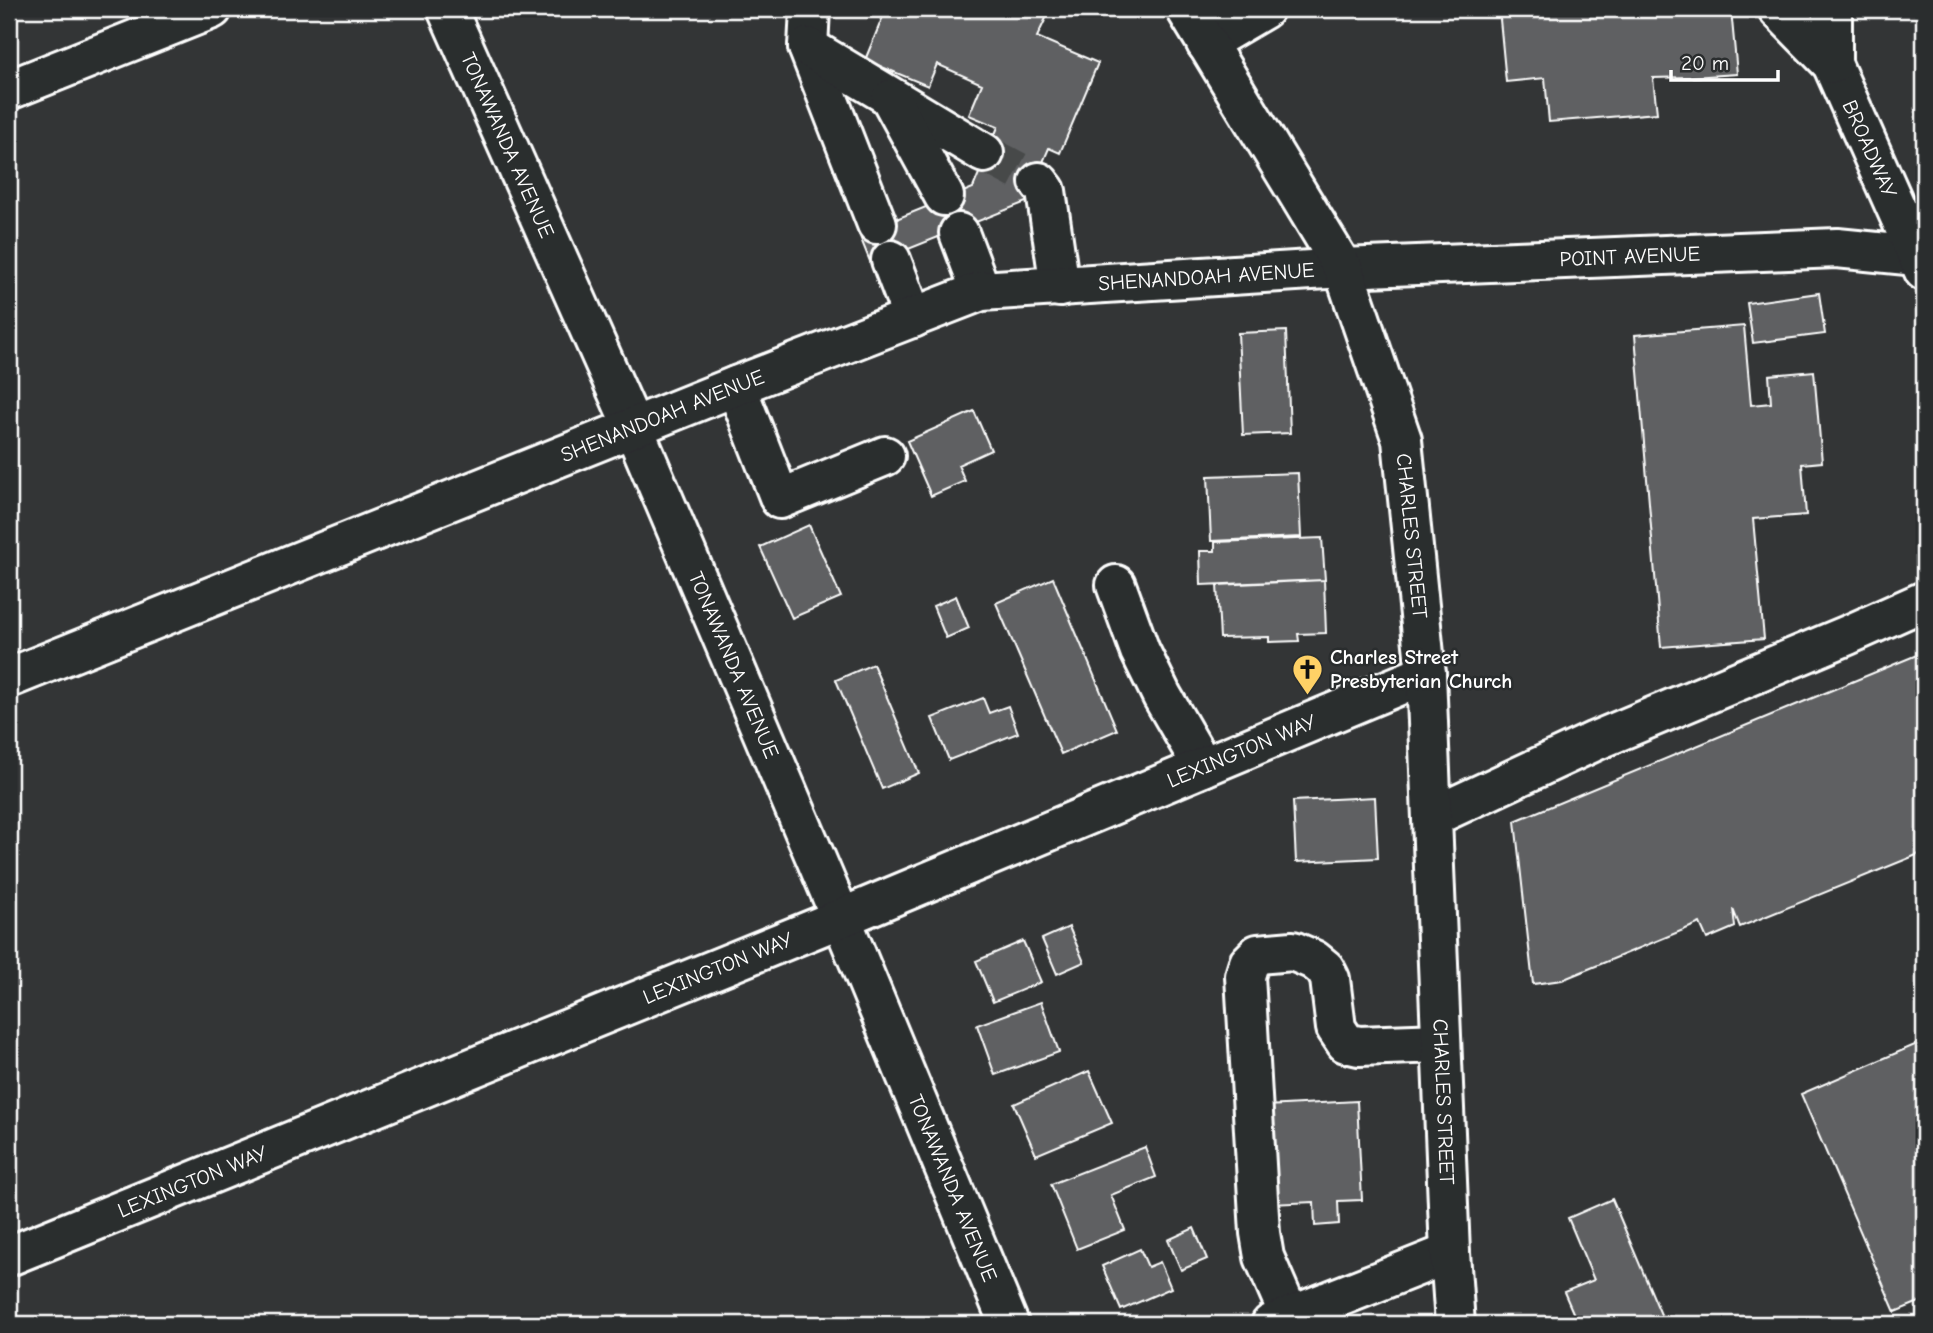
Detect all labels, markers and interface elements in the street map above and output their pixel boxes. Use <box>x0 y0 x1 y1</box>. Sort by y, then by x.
scale bar <box>1671 38 1777 82</box>
street label: TONAWANDA AVENUE <box>456 49 559 241</box>
text: 20 m <box>1681 51 1729 75</box>
street label: BROADWAY <box>1838 96 1902 202</box>
street label: POINT AVENUE <box>1559 242 1701 271</box>
street label: SHENANDOAH AVENUE <box>1097 258 1315 296</box>
street label: SHENANDOAH AVENUE <box>557 364 767 467</box>
street label: CHARLES STREET <box>1391 452 1432 620</box>
street label: TONAWANDA AVENUE <box>684 568 784 762</box>
place label: Charles Street Presbyterian Church <box>1330 645 1512 693</box>
church icon: Charles Street Presbyterian Church <box>1290 652 1324 696</box>
street label: LEXINGTON WAY <box>1163 709 1320 793</box>
street label: LEXINGTON WAY <box>639 927 797 1009</box>
street label: CHARLES STREET <box>1428 1018 1459 1185</box>
street label: TONAWANDA AVENUE <box>903 1091 1002 1285</box>
street label: LEXINGTON WAY <box>114 1140 271 1223</box>

